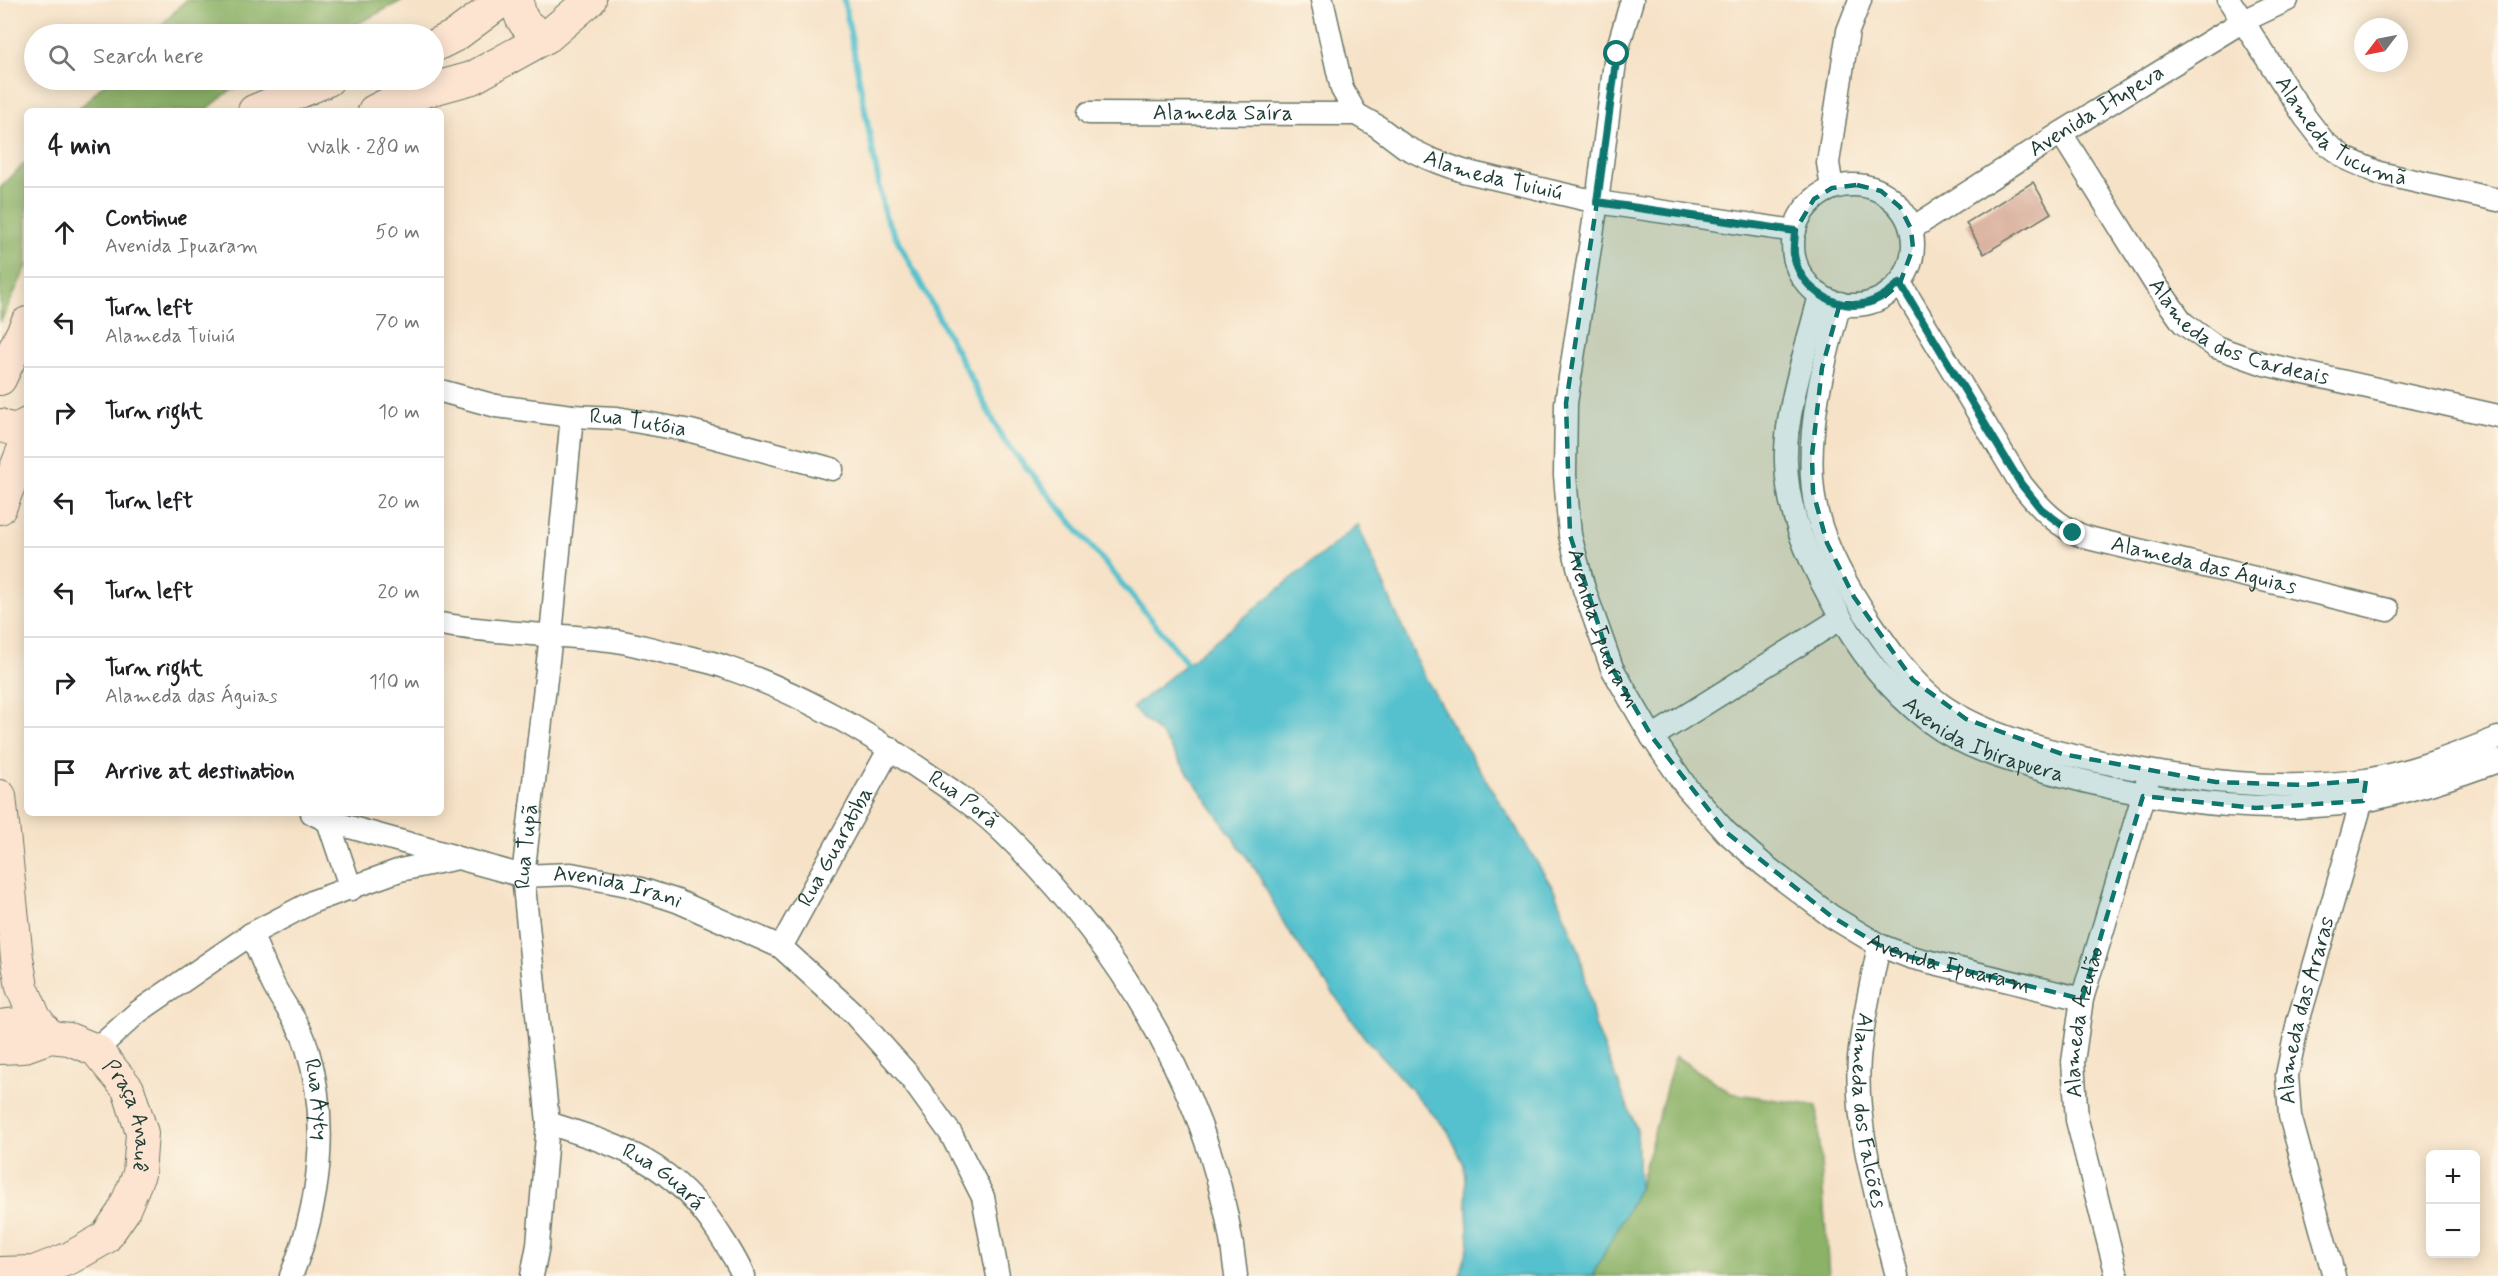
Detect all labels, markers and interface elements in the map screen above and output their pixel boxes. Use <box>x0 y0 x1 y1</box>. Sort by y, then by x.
north arrow <box>2354 18 2408 72</box>
search box <box>24 24 444 90</box>
route start <box>1603 40 1629 66</box>
icon: search <box>45 41 78 74</box>
text: Search here <box>93 43 204 71</box>
street label: Avenida Itupeva <box>2024 59 2170 164</box>
street label: Alameda Tucumã <box>2268 71 2409 193</box>
street label: Alameda Saíra <box>1153 99 1293 128</box>
text: 4 min <box>48 130 111 164</box>
text: Walk · 280 m <box>307 134 420 161</box>
street label: Alameda Tuiuiú <box>1420 144 1565 208</box>
text: Continue <box>105 205 187 233</box>
icon: ahead <box>48 216 81 249</box>
text: 50 m <box>375 219 420 246</box>
text: Avenida Ipuaram <box>105 233 258 260</box>
street label: Alameda dos Cardeais <box>2142 273 2332 392</box>
text: Turn left <box>105 295 193 323</box>
icon: left <box>48 306 81 339</box>
text: 70 m <box>375 309 420 336</box>
text: Alameda Tuiuiú <box>105 323 234 350</box>
icon: right <box>48 396 81 429</box>
text: Turn right <box>105 398 203 426</box>
text: 10 m <box>378 399 420 426</box>
street label: Rua Tutóia <box>589 403 688 444</box>
icon: left <box>48 486 81 519</box>
text: Turn left <box>105 488 193 516</box>
text: 20 m <box>377 489 420 516</box>
route end <box>2059 519 2085 545</box>
street label: Alameda das Águias <box>2108 530 2300 602</box>
street label: Avenida Ipuaram <box>1560 546 1646 713</box>
icon: left <box>48 576 81 609</box>
text: Turn left <box>105 578 193 606</box>
text: 20 m <box>377 579 420 606</box>
text: Turn right <box>105 655 203 683</box>
icon: right <box>48 666 81 699</box>
text: 110 m <box>369 669 420 696</box>
text: Alameda das Águias <box>105 683 277 710</box>
street label: Avenida Ibirapuera <box>1896 691 2067 789</box>
icon: arrive <box>48 756 81 789</box>
text: Arrive at destination <box>105 758 295 786</box>
street label: Rua Porã <box>923 764 1005 835</box>
street label: Rua Guaratiba <box>792 782 880 912</box>
street label: Rua Tupã <box>509 802 545 890</box>
street label: Avenida Irani <box>552 859 686 915</box>
street label: Alameda das Araras <box>2273 913 2342 1105</box>
street label: Avenida Ipuaram <box>1862 927 2033 1000</box>
street label: Alameda Azulão <box>2058 943 2111 1099</box>
street label: Alameda dos Falcões <box>1844 1011 1893 1212</box>
street label: Praça Anauê <box>96 1054 157 1173</box>
street label: Rua Ayty <box>297 1056 334 1141</box>
street label: Rua Guará <box>618 1137 711 1217</box>
map controls <box>2426 1150 2480 1258</box>
button: + <box>2426 1150 2480 1204</box>
button: − <box>2426 1204 2480 1258</box>

